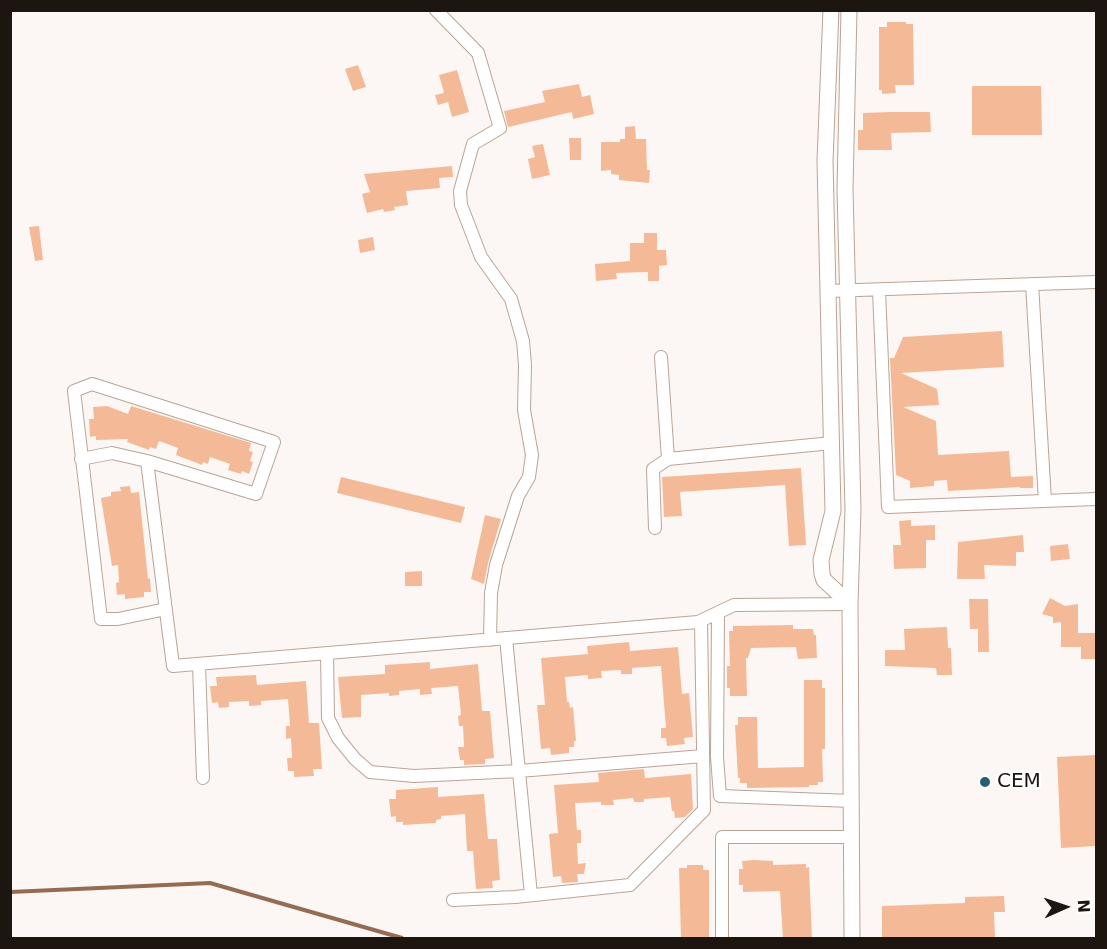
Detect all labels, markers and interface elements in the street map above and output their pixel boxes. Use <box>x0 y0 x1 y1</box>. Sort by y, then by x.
place label: CEM <box>997 770 1041 794</box>
marker: CEM <box>978 775 992 789</box>
north arrow <box>1035 877 1095 937</box>
text: N <box>1074 899 1093 913</box>

